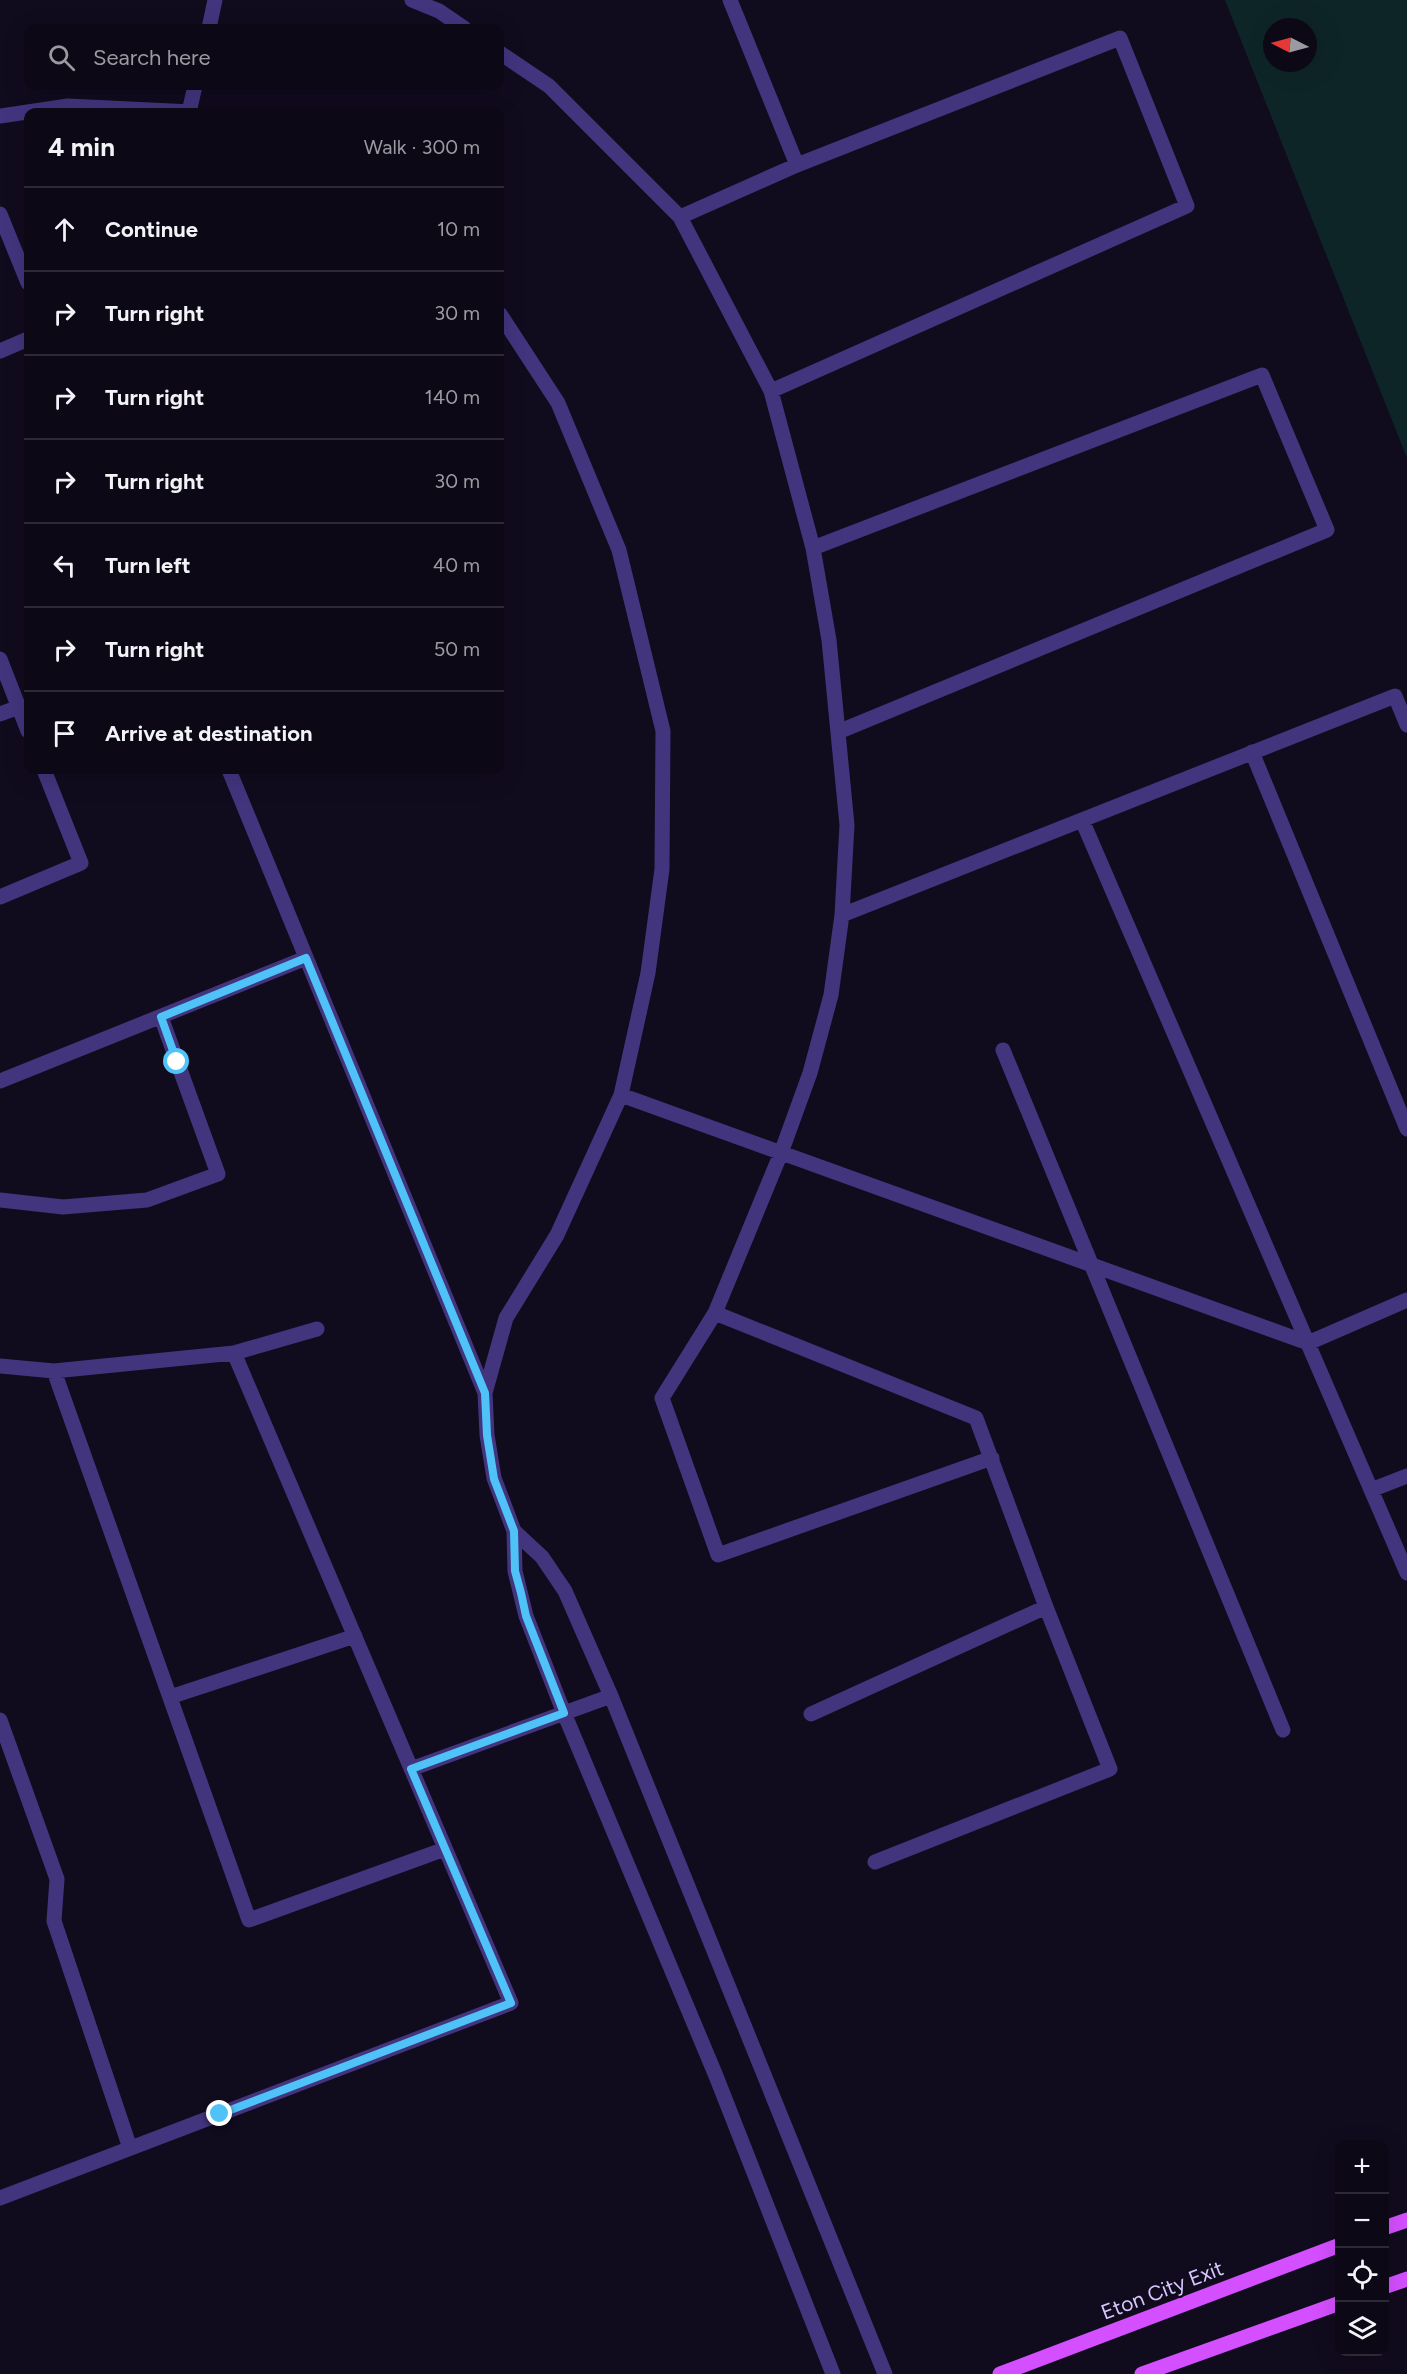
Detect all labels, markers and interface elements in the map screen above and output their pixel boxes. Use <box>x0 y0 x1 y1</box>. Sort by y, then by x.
north arrow <box>1263 18 1317 72</box>
search box <box>24 24 504 90</box>
icon: search <box>45 41 78 74</box>
text: Search here <box>93 44 211 71</box>
text: 4 min <box>48 131 115 163</box>
text: Walk · 300 m <box>364 135 480 159</box>
icon: ahead <box>48 213 81 246</box>
text: Continue <box>105 216 198 243</box>
text: 10 m <box>437 217 480 241</box>
icon: right <box>48 297 81 330</box>
text: Turn right <box>105 300 204 327</box>
text: 30 m <box>434 301 480 325</box>
icon: right <box>48 381 81 414</box>
text: Turn right <box>105 384 204 411</box>
text: 140 m <box>425 385 480 409</box>
icon: right <box>48 465 81 498</box>
text: Turn right <box>105 468 204 495</box>
text: 30 m <box>434 469 480 493</box>
icon: left <box>48 549 81 582</box>
text: Turn left <box>105 552 191 579</box>
text: 40 m <box>433 553 480 577</box>
icon: right <box>48 633 81 666</box>
text: Turn right <box>105 636 204 663</box>
text: 50 m <box>434 637 480 661</box>
icon: arrive <box>48 717 81 750</box>
text: Arrive at destination <box>105 720 313 747</box>
route start <box>163 1048 189 1074</box>
route end <box>206 2100 232 2126</box>
map controls <box>1335 2140 1389 2356</box>
button: + <box>1335 2140 1389 2194</box>
button: − <box>1335 2194 1389 2248</box>
button: locate <box>1335 2248 1389 2302</box>
street label: Eton City Exit <box>1097 2255 1227 2325</box>
button: layers <box>1335 2302 1389 2356</box>

